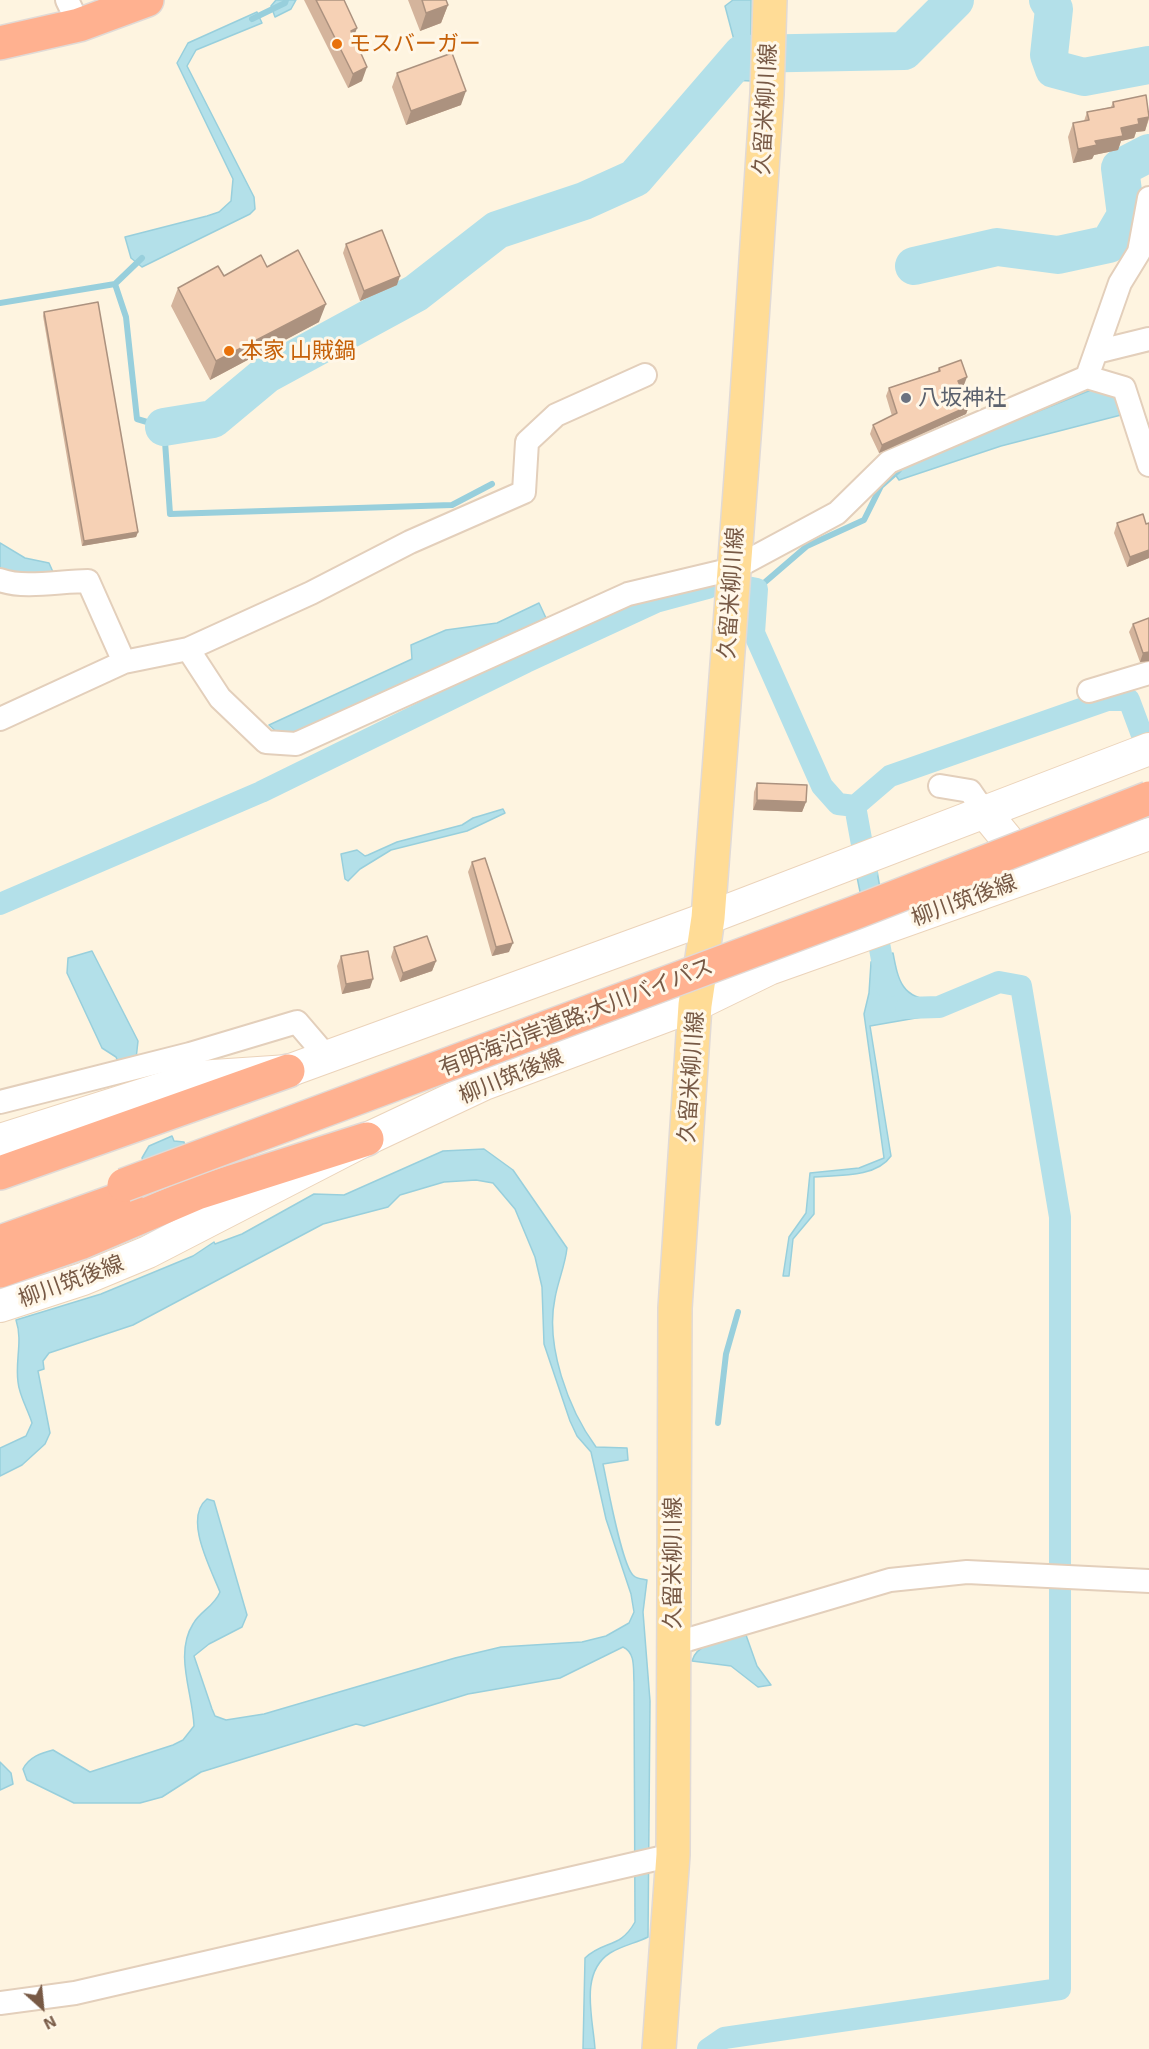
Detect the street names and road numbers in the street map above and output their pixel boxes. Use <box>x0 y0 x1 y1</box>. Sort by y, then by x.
street label: 久留米柳川線 <box>748 42 782 176</box>
street label: 久留米柳川線 <box>713 526 749 660</box>
street label: 柳川筑後線 <box>908 869 1020 931</box>
street label: 有明海沿岸道路;大川バイパス <box>435 952 717 1082</box>
street label: 久留米柳川線 <box>673 1010 709 1144</box>
street label: 柳川筑後線 <box>455 1043 567 1109</box>
street label: 柳川筑後線 <box>15 1250 127 1312</box>
street label: 久留米柳川線 <box>660 1497 686 1629</box>

